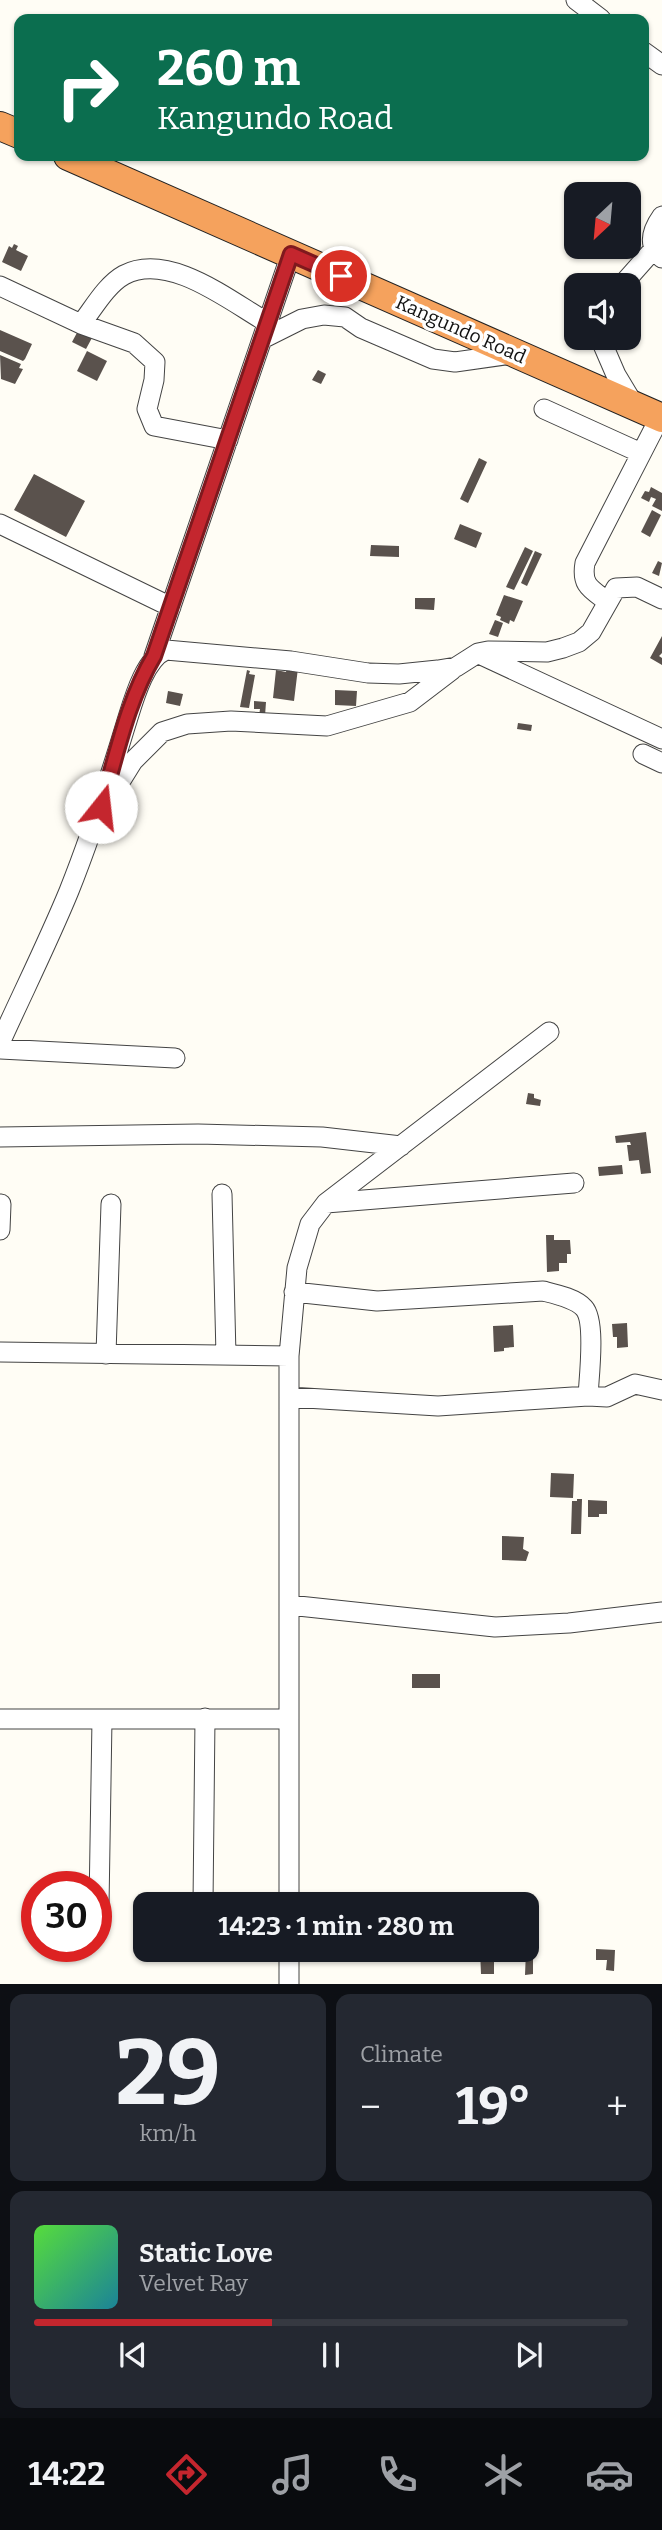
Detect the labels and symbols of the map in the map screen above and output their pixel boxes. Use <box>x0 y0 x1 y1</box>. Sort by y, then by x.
north arrow <box>564 182 640 259</box>
pin <box>311 246 371 306</box>
street label: Kangundo Road <box>392 290 530 368</box>
position arrow <box>64 770 138 844</box>
speed limit sign: 30 <box>21 1871 112 1962</box>

